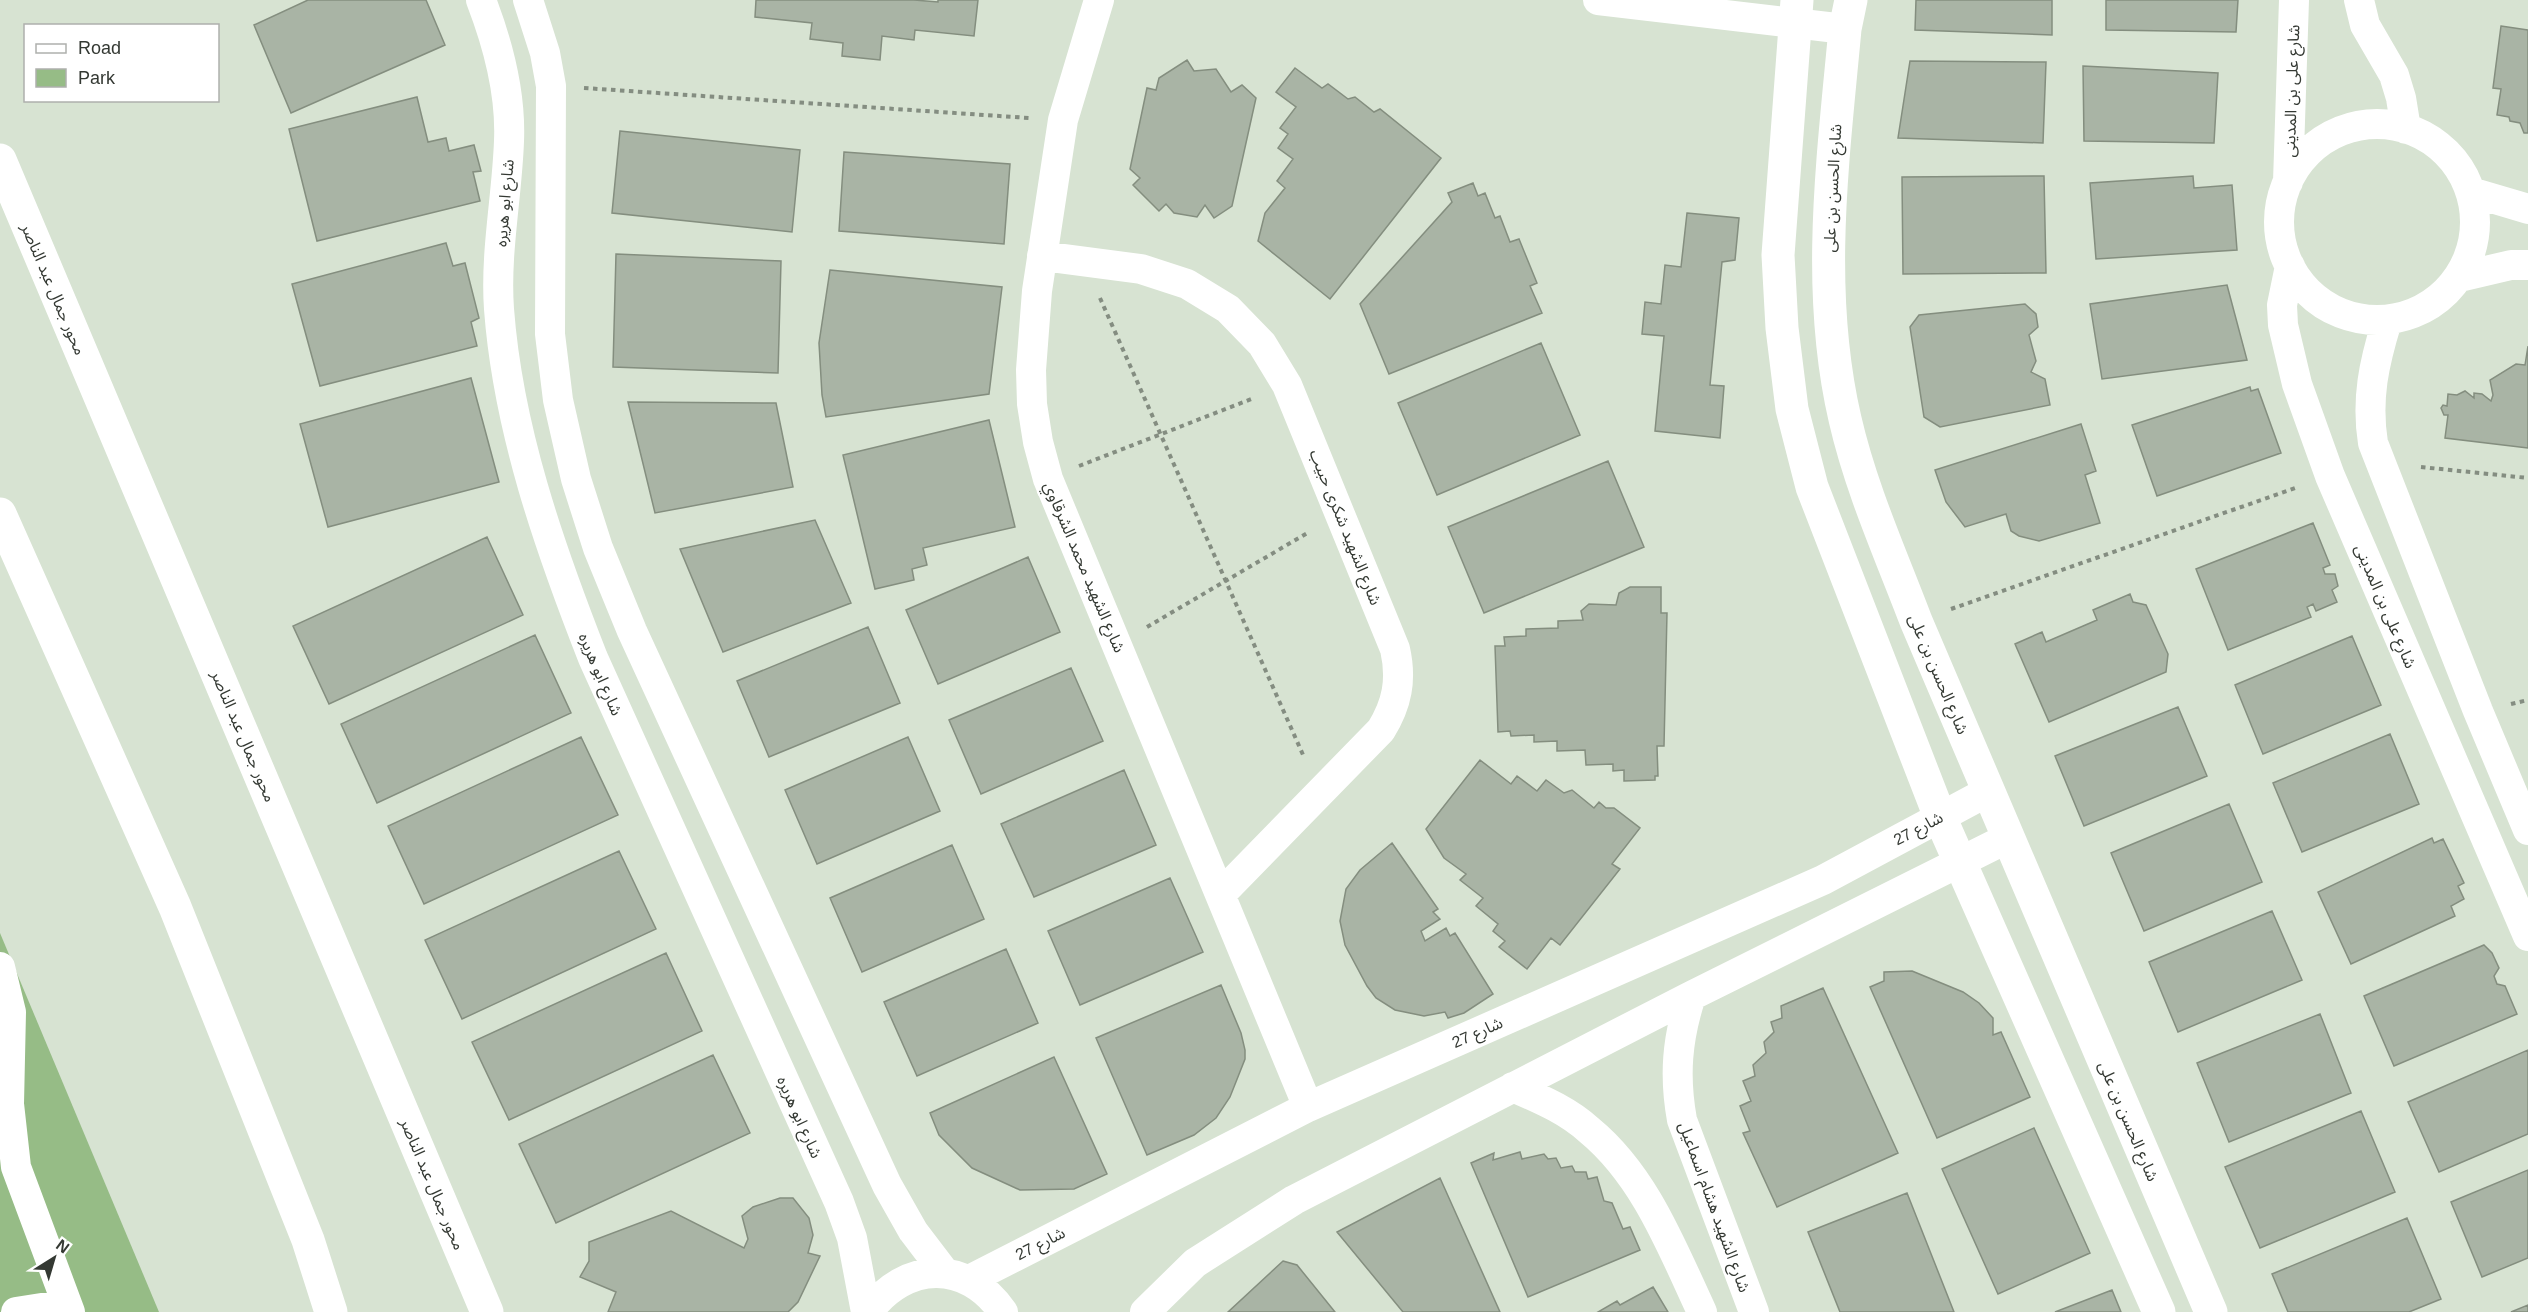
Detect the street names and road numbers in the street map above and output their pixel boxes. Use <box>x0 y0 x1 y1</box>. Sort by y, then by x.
street label: شارع على بن المدينى <box>2281 24 2306 158</box>
street label: شارع الحسن بن على <box>1821 123 1848 253</box>
street label: شارع ابو هريره <box>492 159 521 248</box>
street label: محور جمال عبد الناصر <box>16 220 89 358</box>
street label: شارع الشهيد شكرى حبيب <box>1303 447 1385 609</box>
street label: شارع الشهيد محمد الشرقاوي <box>1037 479 1128 657</box>
street label: شارع على بن المدينى <box>2348 542 2419 672</box>
street label: شارع الحسن بن على <box>1902 612 1971 738</box>
street label: شارع ابو هريره <box>572 630 626 719</box>
street label: محور جمال عبد الناصر <box>206 667 279 805</box>
street label: شارع 27 <box>1891 808 1948 852</box>
street label: شارع 27 <box>1449 1014 1507 1055</box>
street label: شارع الحسن بن على <box>2092 1059 2161 1185</box>
street label: شارع ابو هريره <box>770 1074 825 1162</box>
street label: محور جمال عبد الناصر <box>395 1115 468 1253</box>
street label: شارع الشهيد هشام اسماعيل <box>1672 1120 1753 1296</box>
street label: شارع 27 <box>1013 1224 1070 1267</box>

